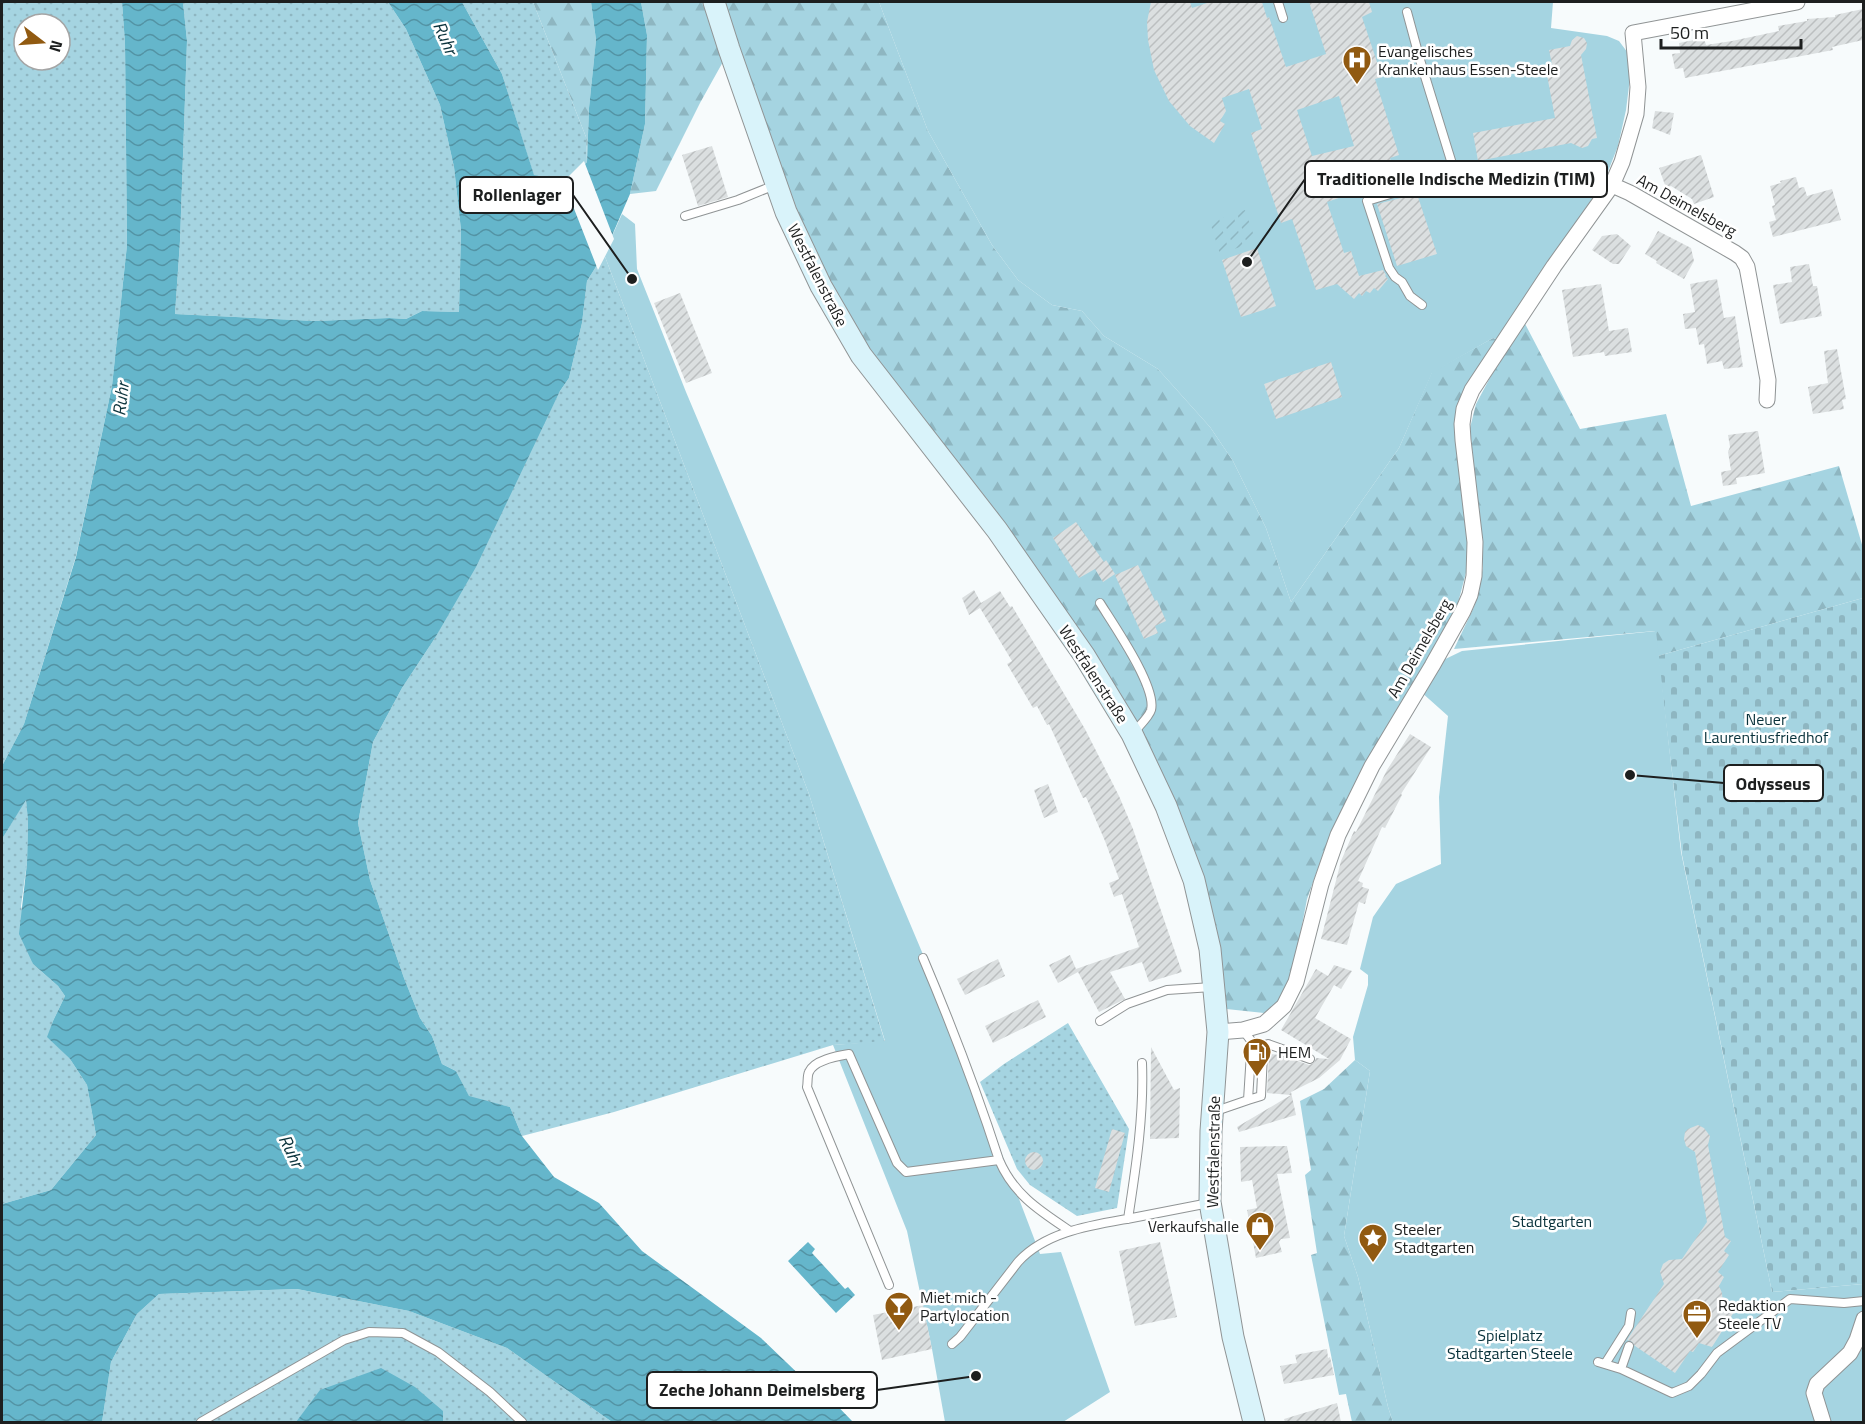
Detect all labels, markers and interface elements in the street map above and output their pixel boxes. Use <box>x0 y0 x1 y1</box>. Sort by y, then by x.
north arrow <box>12 12 72 72</box>
scale bar <box>1661 12 1800 50</box>
water label: Ruhr <box>426 17 466 61</box>
text: 50 m <box>1670 19 1709 46</box>
text: N <box>43 38 69 55</box>
place label: Evangelisches Krankenhaus Essen-Steele <box>1378 39 1558 81</box>
hospital icon: Evangelisches Krankenhaus Essen-Steele <box>1341 44 1373 86</box>
callout: Traditionelle Indische Medizin (TIM) <box>1305 161 1607 197</box>
text: Traditionelle Indische Medizin (TIM) <box>1317 165 1595 192</box>
street label: Am Deimelsberg <box>1633 168 1741 242</box>
callout: Rollenlager <box>460 177 573 213</box>
text: Rollenlager <box>473 181 562 208</box>
street label: Westfalenstraße <box>782 219 854 331</box>
water label: Ruhr <box>105 378 136 417</box>
street label: Am Deimelsberg <box>1381 594 1457 702</box>
street label: Westfalenstraße <box>1053 620 1135 728</box>
park label: Neuer Laurentiusfriedhof <box>1704 707 1829 749</box>
callout: Odysseus <box>1724 765 1823 801</box>
text: Odysseus <box>1735 770 1811 797</box>
fuel station icon: HEM <box>1241 1036 1273 1078</box>
place label: HEM <box>1278 1040 1311 1064</box>
street label: Westfalenstraße <box>1200 1096 1226 1208</box>
water label: Ruhr <box>272 1130 312 1174</box>
park label: Stadtgarten <box>1512 1209 1592 1233</box>
shop icon: Verkaufshalle <box>1244 1210 1276 1252</box>
place label: Verkaufshalle <box>1148 1214 1239 1238</box>
place label: Steeler Stadtgarten <box>1394 1217 1474 1259</box>
place icon: Steeler Stadtgarten <box>1357 1222 1389 1264</box>
place label: Miet mich - Partylocation <box>920 1285 1010 1327</box>
bar icon: Miet mich - Partylocation <box>883 1290 915 1332</box>
place label: Redaktion Steele TV <box>1718 1293 1786 1335</box>
office icon: Redaktion Steele TV <box>1681 1298 1713 1340</box>
park label: Spielplatz Stadtgarten Steele <box>1447 1323 1573 1365</box>
callout: Zeche Johann Deimelsberg <box>647 1372 877 1408</box>
text: Zeche Johann Deimelsberg <box>659 1376 865 1403</box>

